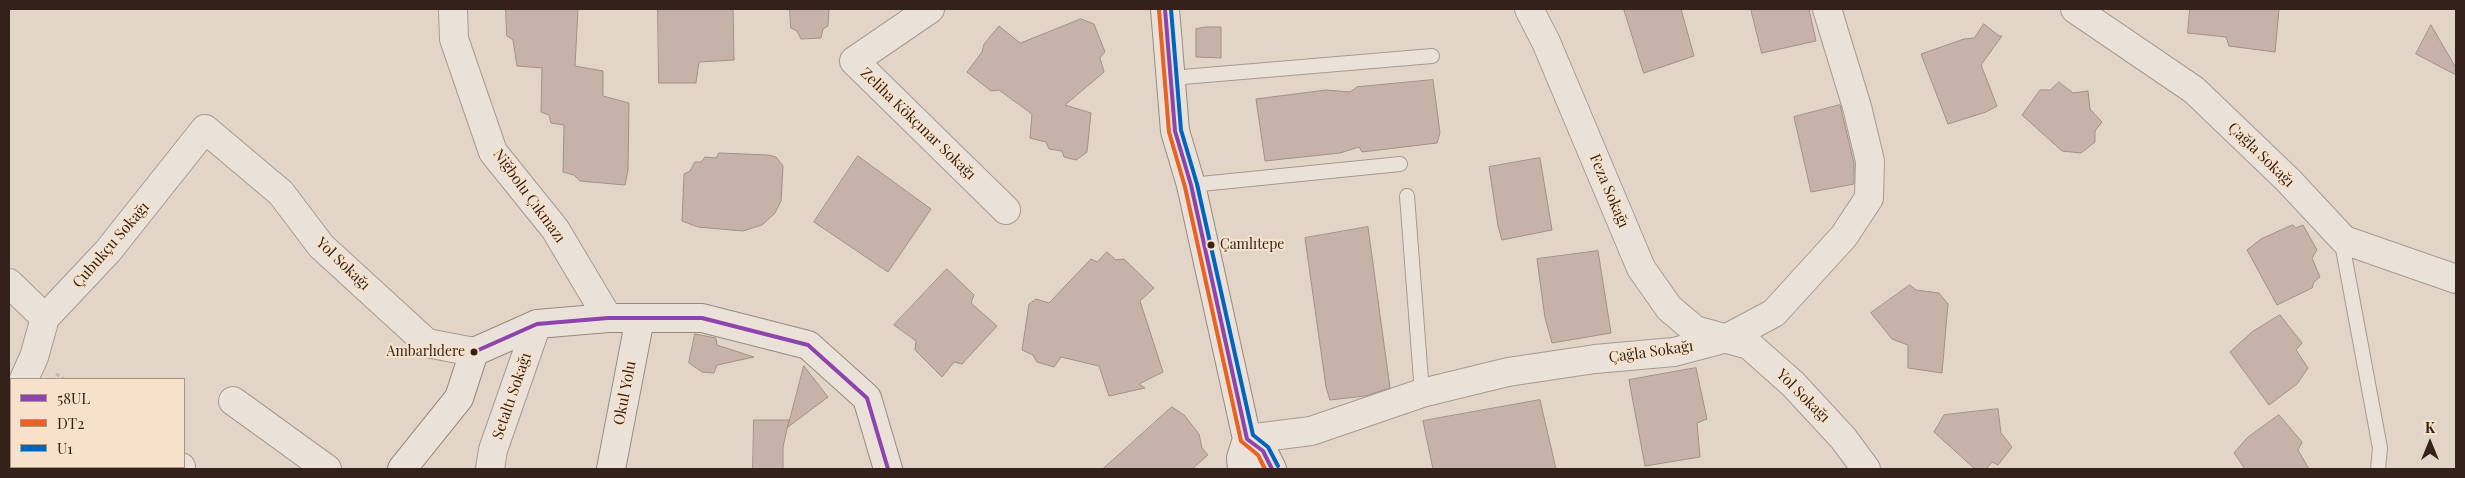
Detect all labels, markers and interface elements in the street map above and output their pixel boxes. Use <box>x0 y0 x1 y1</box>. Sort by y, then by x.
street label: Zeliha Kökçınar Sokağı <box>857 64 979 184</box>
street label: Çağla Sokağı <box>2224 119 2298 191</box>
street label: Niğbolu Çıkmazı <box>489 146 569 246</box>
street label: Feza Sokağı <box>1585 152 1633 230</box>
street label: Çubukçu Sokağı <box>69 198 153 292</box>
street label: Yol Sokağı <box>312 234 374 294</box>
place label: Çamlıtepe <box>1220 237 1284 253</box>
marker: Çamlıtepe <box>1206 240 1216 250</box>
street label: Çağla Sokağı <box>1608 337 1694 367</box>
place label: Ambarlıdere <box>387 344 465 360</box>
marker: Ambarlıdere <box>469 347 479 357</box>
street label: Setaltı Sokağı <box>489 350 535 442</box>
street label: Okul Yolu <box>610 359 640 427</box>
street label: Yol Sokağı <box>1773 366 1833 426</box>
legend <box>10 378 185 468</box>
text: 58UL <box>57 388 90 408</box>
text: DT2 <box>57 413 84 433</box>
north arrow <box>2405 418 2455 468</box>
text: K <box>2425 418 2435 437</box>
text: U1 <box>57 438 73 458</box>

